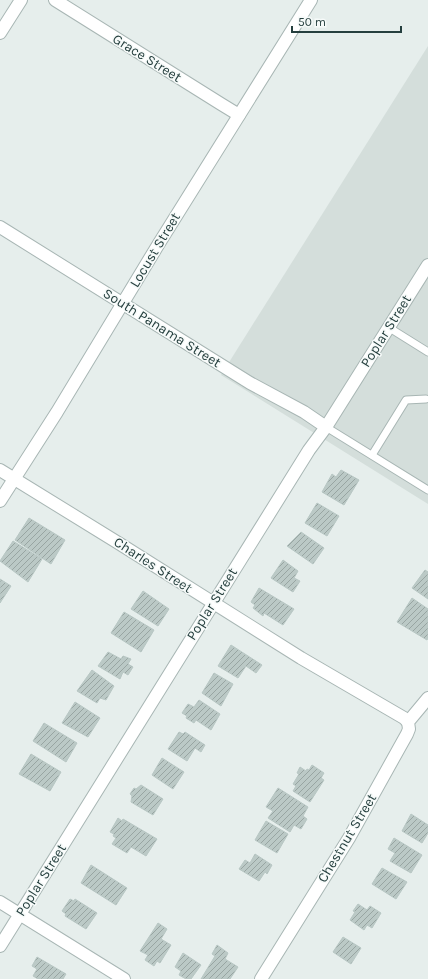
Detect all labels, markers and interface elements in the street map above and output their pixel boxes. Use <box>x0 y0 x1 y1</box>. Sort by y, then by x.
scale bar <box>292 8 401 34</box>
text: 50 m <box>298 15 326 29</box>
street label: Grace Street <box>109 30 185 86</box>
street label: Locust Street <box>126 210 184 290</box>
street label: South Panama Street <box>100 285 224 371</box>
street label: Poplar Street <box>357 292 415 370</box>
street label: Charles Street <box>111 533 195 597</box>
street label: Poplar Street <box>183 565 241 643</box>
street label: Chestnut Street <box>314 790 380 886</box>
street label: Poplar Street <box>12 841 70 919</box>

